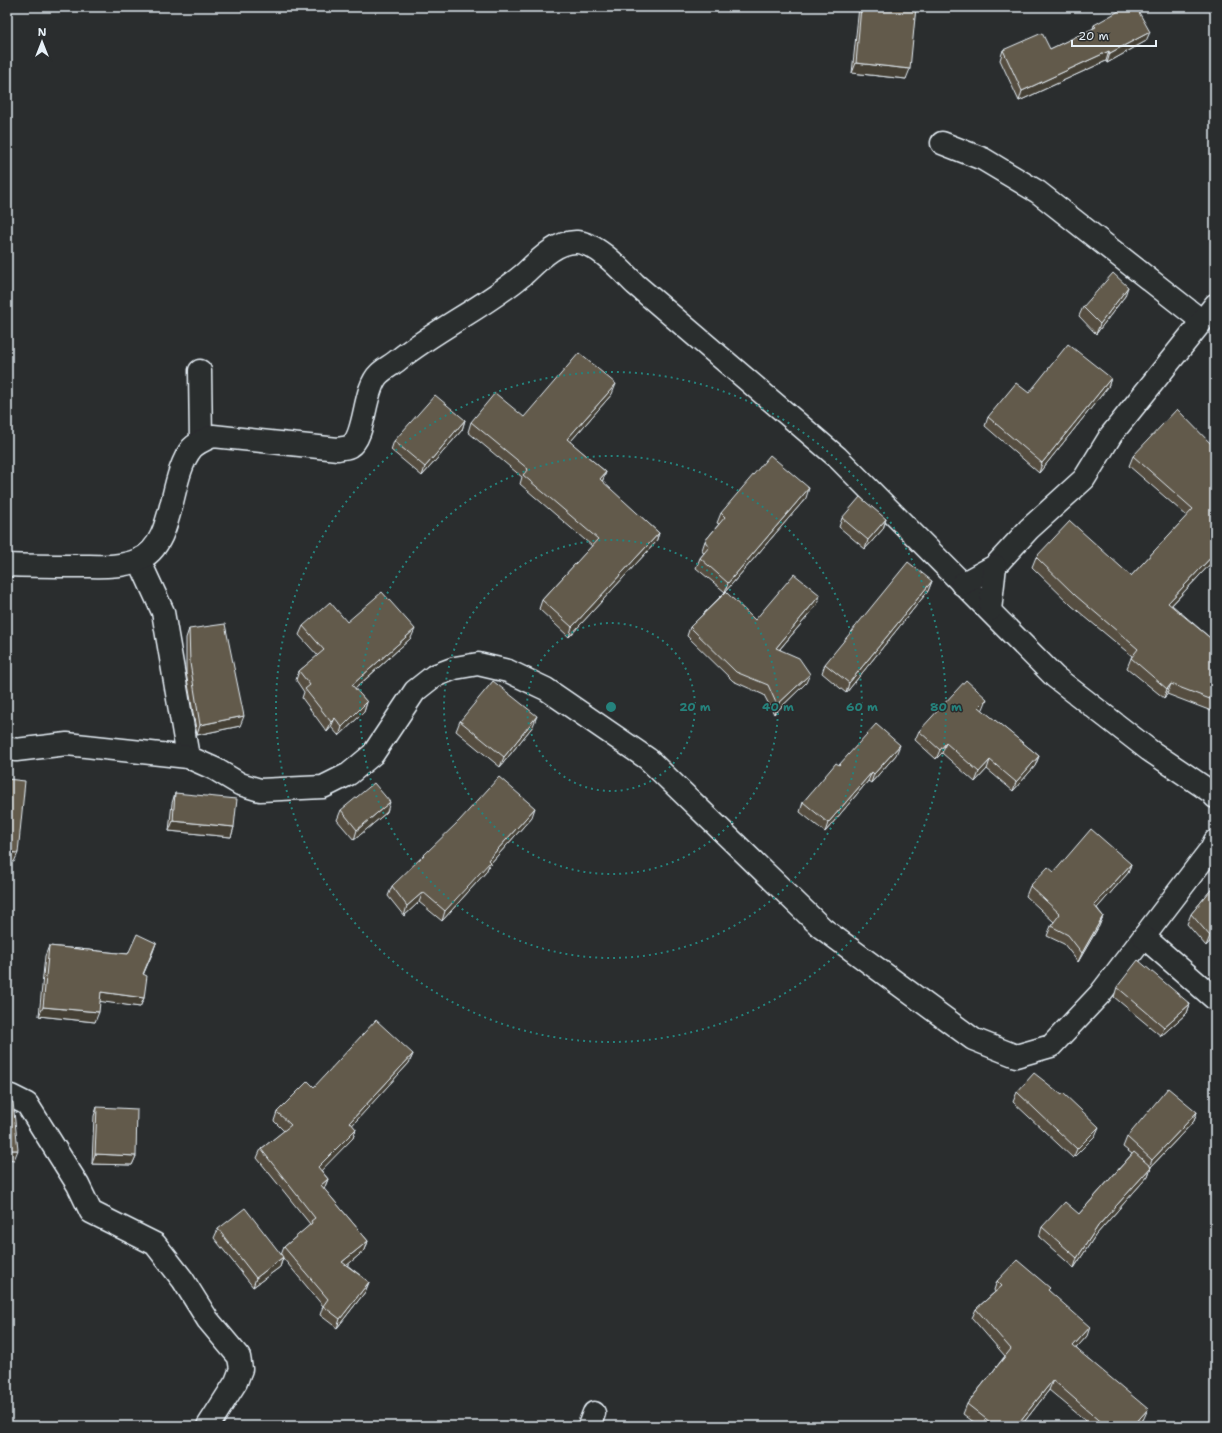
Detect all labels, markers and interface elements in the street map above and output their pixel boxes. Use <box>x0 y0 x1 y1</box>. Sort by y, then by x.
north arrow <box>22 22 62 62</box>
scale bar <box>1072 22 1156 48</box>
text: N <box>38 25 47 40</box>
text: 20 m <box>1078 28 1109 44</box>
text: 20 m <box>679 699 711 715</box>
text: 40 m <box>762 699 794 715</box>
text: 60 m <box>846 699 878 715</box>
text: 80 m <box>930 699 962 715</box>
centre of rings <box>604 700 618 714</box>

